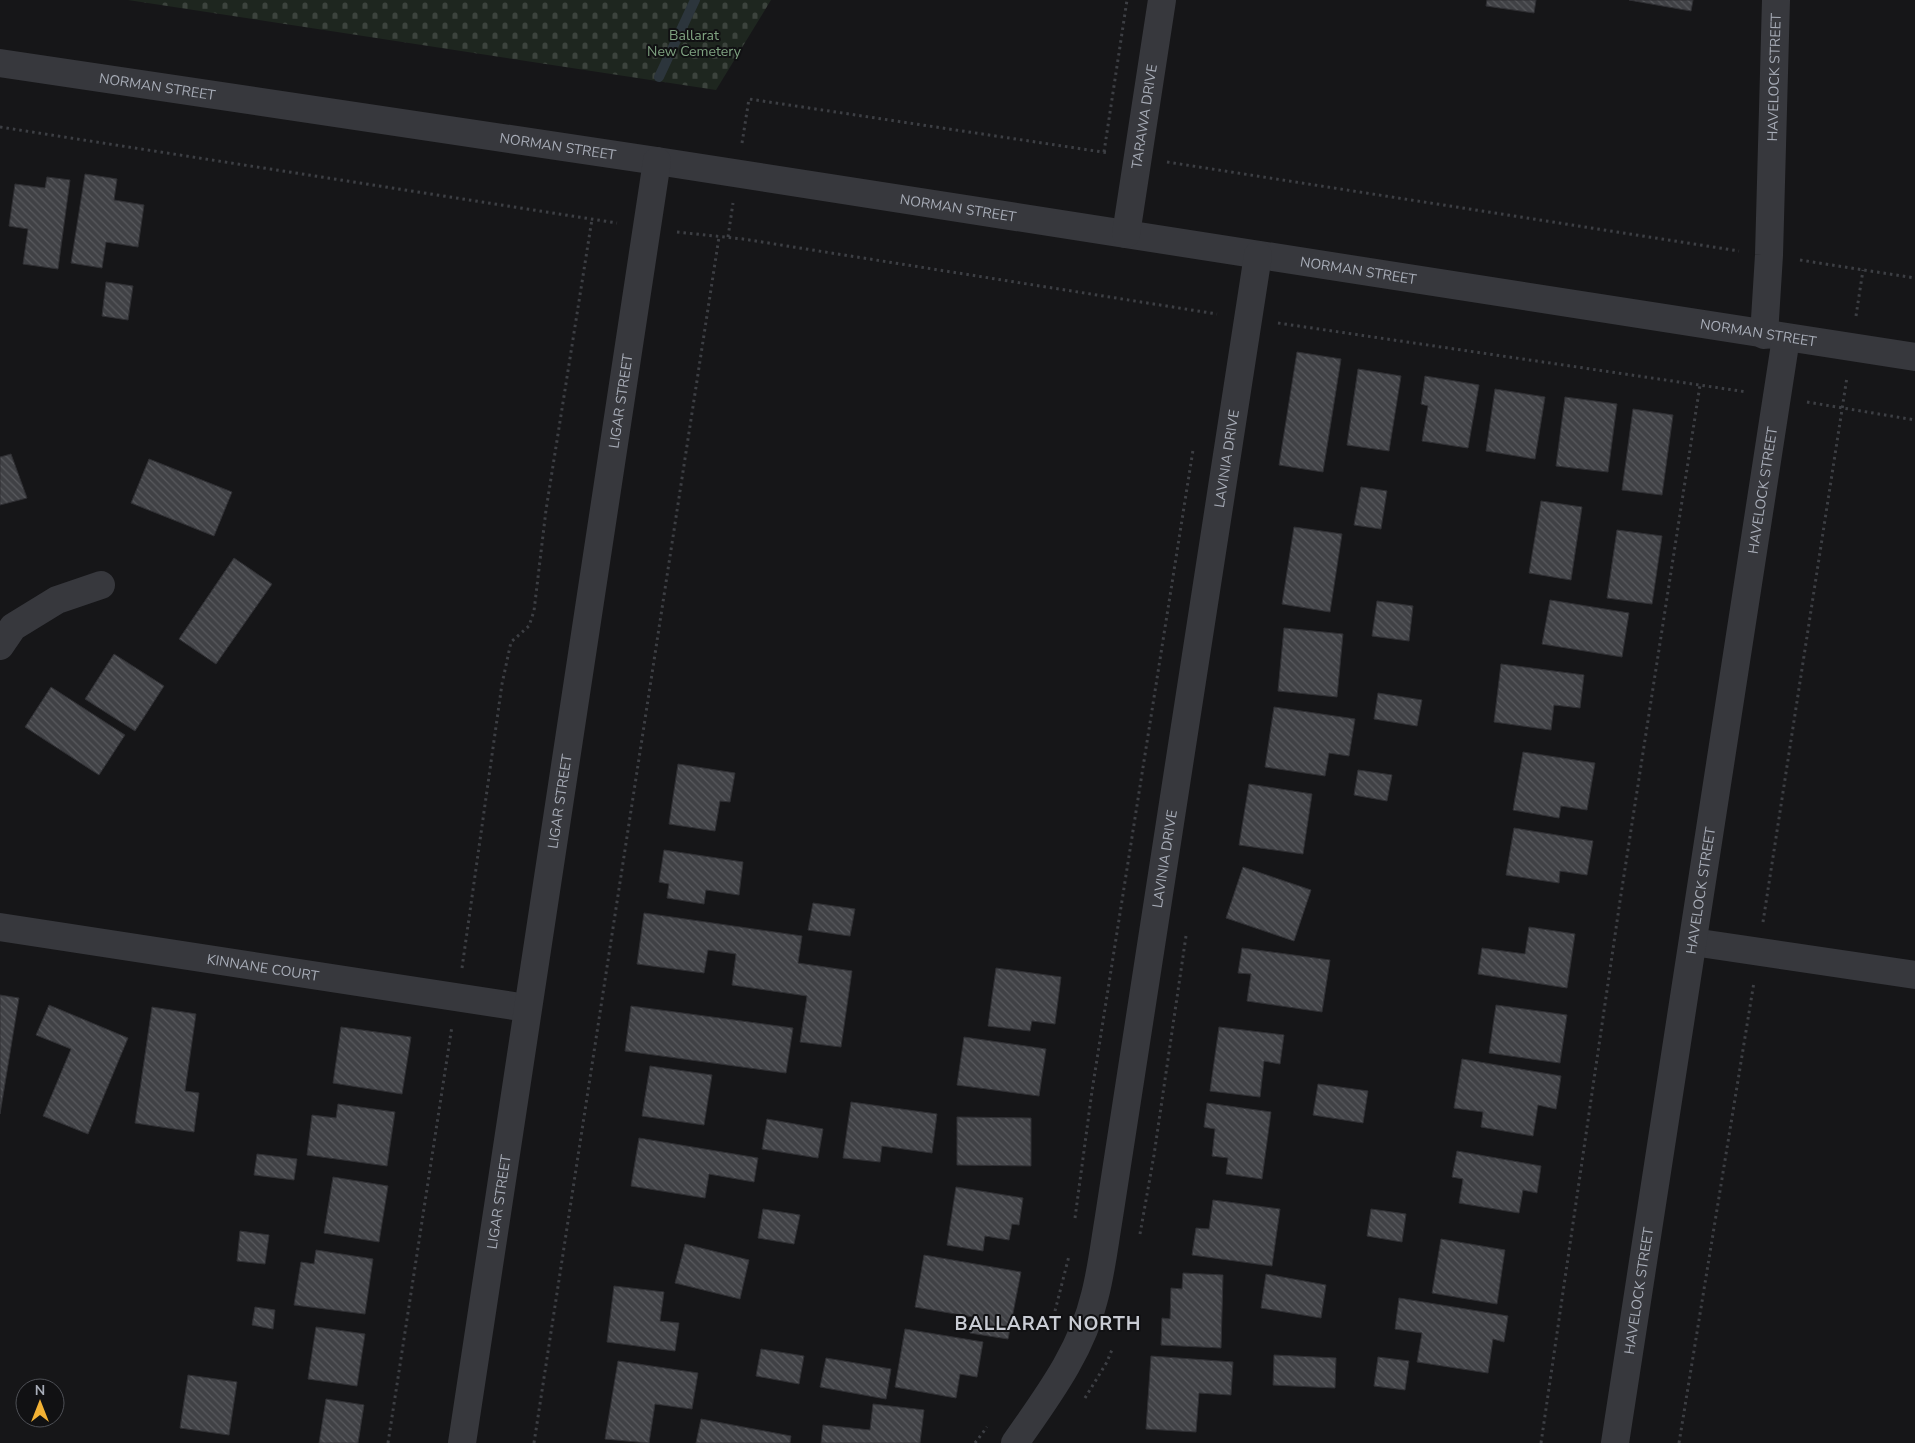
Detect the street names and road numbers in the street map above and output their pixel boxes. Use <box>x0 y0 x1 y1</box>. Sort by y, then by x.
street label: HAVELOCK STREET <box>1763 12 1786 142</box>
street label: TARAWA DRIVE <box>1127 63 1162 170</box>
street label: NORMAN STREET <box>98 69 217 105</box>
street label: NORMAN STREET <box>498 129 618 165</box>
street label: NORMAN STREET <box>899 190 1018 227</box>
street label: NORMAN STREET <box>1299 252 1418 289</box>
street label: NORMAN STREET <box>1699 315 1818 352</box>
street label: LIGAR STREET <box>604 352 638 450</box>
street label: LAVINIA DRIVE <box>1210 408 1244 509</box>
street label: HAVELOCK STREET <box>1744 425 1782 555</box>
street label: LIGAR STREET <box>544 752 577 850</box>
street label: LAVINIA DRIVE <box>1148 809 1182 909</box>
street label: HAVELOCK STREET <box>1682 825 1720 956</box>
street label: KINNANE COURT <box>206 950 321 986</box>
street label: LIGAR STREET <box>483 1153 516 1250</box>
street label: HAVELOCK STREET <box>1620 1225 1658 1356</box>

